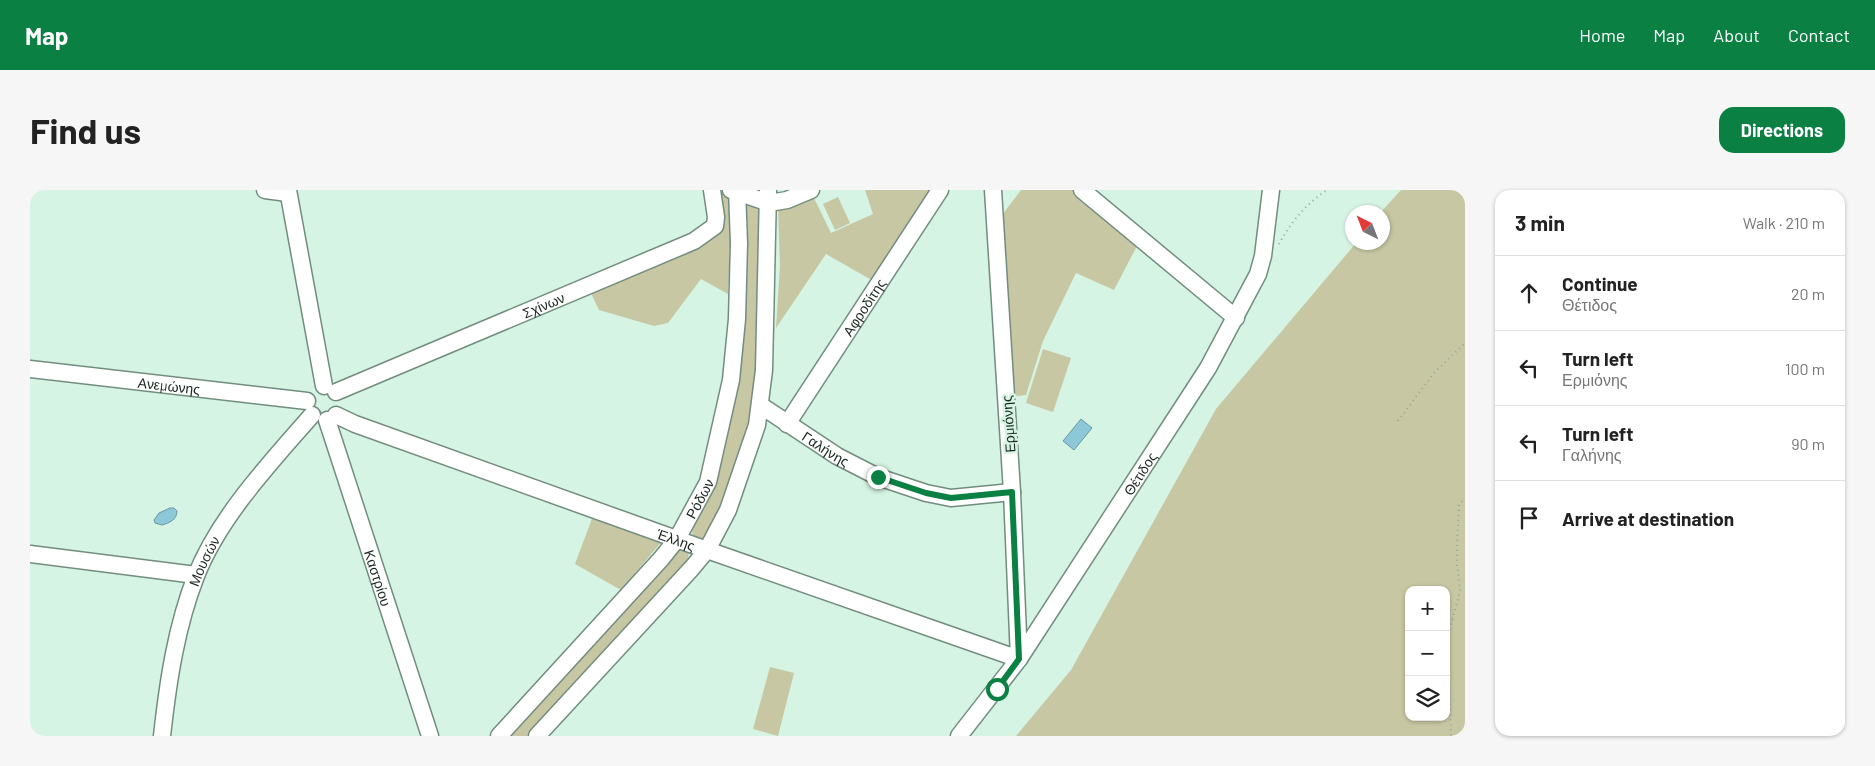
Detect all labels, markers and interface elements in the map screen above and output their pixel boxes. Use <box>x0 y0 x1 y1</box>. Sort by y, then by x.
text: Map <box>25 21 68 50</box>
text: Home <box>1579 24 1625 46</box>
text: Map <box>1653 24 1685 46</box>
text: About <box>1713 24 1760 46</box>
text: Contact <box>1788 24 1850 46</box>
button: Directions <box>1719 107 1845 153</box>
text: Find us <box>30 109 141 151</box>
north arrow <box>1345 205 1390 250</box>
text: 3 min <box>1515 210 1565 235</box>
text: Walk · 210 m <box>1743 213 1825 232</box>
text: Continue <box>1562 272 1638 295</box>
street label: Αφροδίτης <box>839 275 889 339</box>
icon: ahead <box>1515 279 1543 307</box>
text: 20 m <box>1791 284 1825 303</box>
street label: Σχίνων <box>520 288 567 321</box>
text: Θέτιδος <box>1562 295 1617 314</box>
text: Turn left <box>1562 347 1633 370</box>
icon: left <box>1515 354 1543 382</box>
text: 100 m <box>1785 359 1825 378</box>
text: Ερμιόνης <box>1562 370 1628 389</box>
street label: Ανεμώνης <box>137 373 201 397</box>
street label: Ερμιόνης <box>998 395 1018 453</box>
text: Turn left <box>1562 422 1633 445</box>
street label: Γαλήνης <box>799 427 852 469</box>
icon: left <box>1515 429 1543 457</box>
text: 90 m <box>1791 434 1825 453</box>
text: Γαλήνης <box>1562 445 1622 464</box>
street label: Θέτιδος <box>1119 448 1160 498</box>
route end <box>867 466 890 489</box>
street label: Ρόδων <box>681 475 717 521</box>
icon: arrive <box>1515 504 1543 532</box>
text: Arrive at destination <box>1562 507 1734 530</box>
street label: Έλλης <box>654 524 698 554</box>
street label: Μουσών <box>185 533 223 588</box>
street label: Καστρίου <box>361 548 396 608</box>
map controls <box>1405 586 1450 721</box>
button: + <box>1405 586 1450 631</box>
button: − <box>1405 631 1450 676</box>
button: layers <box>1405 676 1450 721</box>
route start <box>986 678 1009 701</box>

